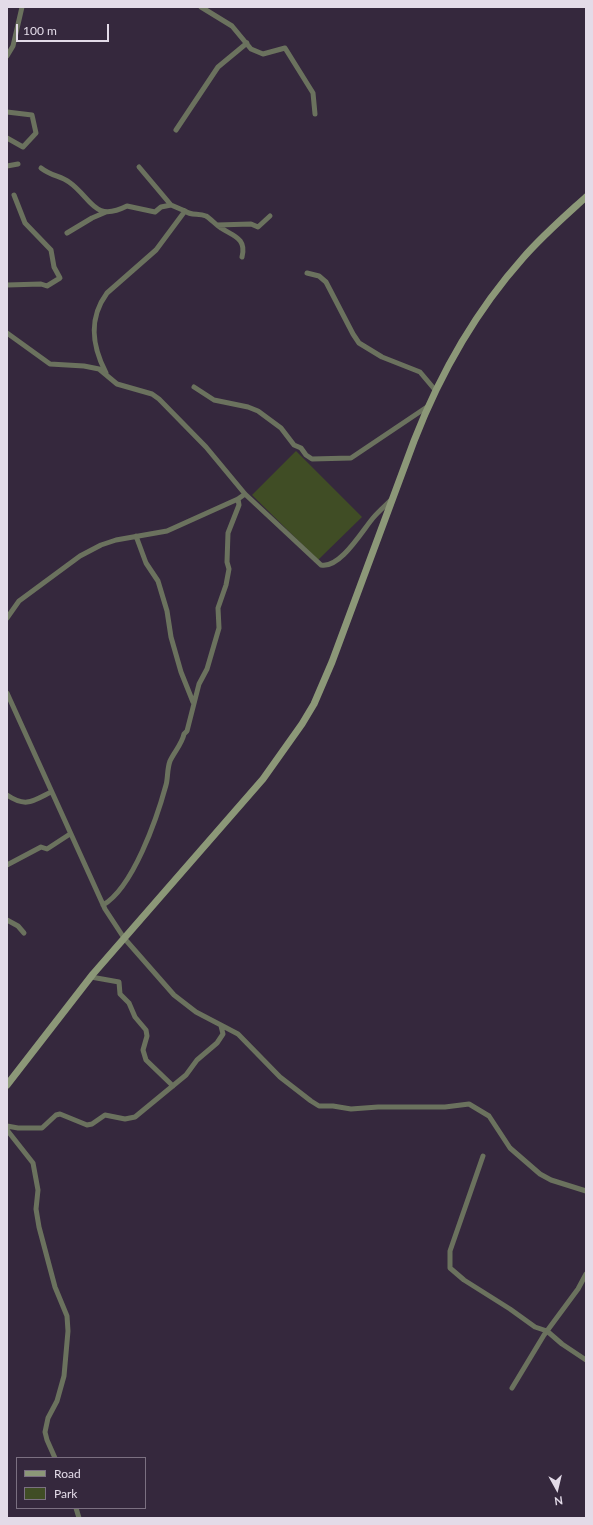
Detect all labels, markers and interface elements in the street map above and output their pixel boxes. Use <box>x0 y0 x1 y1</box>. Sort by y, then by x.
scale bar <box>18 16 111 42</box>
text: 100 m <box>23 23 57 38</box>
legend <box>16 1457 146 1509</box>
text: Road <box>54 1466 81 1481</box>
north arrow <box>537 1469 577 1509</box>
text: Park <box>54 1486 77 1501</box>
text: N <box>554 1494 564 1508</box>

